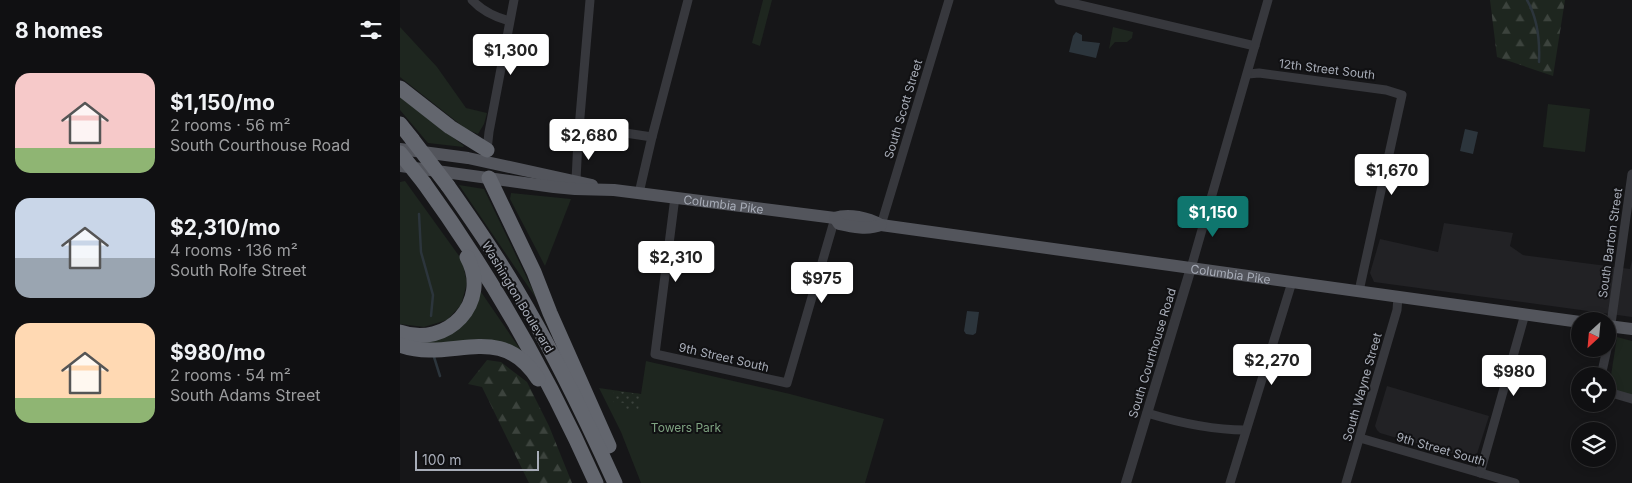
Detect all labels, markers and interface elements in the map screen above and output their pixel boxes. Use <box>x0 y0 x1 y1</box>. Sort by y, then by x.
icon: filters <box>357 16 385 44</box>
text: 8 homes <box>15 18 103 43</box>
pin: $1,300 <box>470 34 552 76</box>
text: $1,300 <box>484 40 538 60</box>
street label: 12th Street South <box>1278 56 1376 82</box>
street label: South Scott Street <box>881 58 925 160</box>
text: $1,150/mo <box>170 90 275 115</box>
icon: home <box>55 93 115 153</box>
text: 2 rooms · 56 m² <box>170 115 291 135</box>
pin: $2,680 <box>548 119 630 161</box>
text: $2,680 <box>560 125 618 145</box>
text: South Courthouse Road <box>170 135 350 155</box>
pin: $1,670 <box>1351 154 1433 196</box>
text: $1,670 <box>1366 160 1418 180</box>
street label: South Barton Street <box>1595 187 1625 299</box>
street label: Columbia Pike <box>683 191 765 216</box>
pin: $1,150 <box>1172 196 1254 238</box>
text: $1,150 <box>1188 202 1238 222</box>
text: $2,310/mo <box>170 215 280 240</box>
icon: home <box>55 218 115 278</box>
street label: Washington Boulevard <box>479 239 557 355</box>
text: 4 rooms · 136 m² <box>170 240 298 260</box>
pin: $2,310 <box>635 240 717 283</box>
text: $2,310 <box>649 247 703 267</box>
text: South Rolfe Street <box>170 260 306 280</box>
street label: Columbia Pike <box>1190 261 1272 287</box>
pin: $975 <box>792 262 852 304</box>
text: $975 <box>802 268 842 288</box>
street label: South Courthouse Road <box>1125 286 1179 420</box>
north arrow <box>1571 312 1616 358</box>
map controls <box>1571 312 1616 467</box>
street label: South Wayne Street <box>1339 331 1385 443</box>
street label: 9th Street South <box>677 339 771 375</box>
text: $980/mo <box>170 340 265 365</box>
icon: home <box>55 343 115 403</box>
pin: $2,270 <box>1231 344 1313 386</box>
text: $2,270 <box>1244 350 1300 370</box>
pin: $980 <box>1484 354 1544 397</box>
text: $980 <box>1493 361 1535 381</box>
text: 2 rooms · 54 m² <box>170 365 291 385</box>
button: locate <box>1571 367 1616 412</box>
text: South Adams Street <box>170 385 320 405</box>
park label: Towers Park <box>651 420 722 435</box>
button: layers <box>1571 422 1616 467</box>
street label: 9th Street South <box>1395 429 1487 469</box>
scale bar <box>415 448 539 471</box>
text: 100 m <box>422 451 462 468</box>

